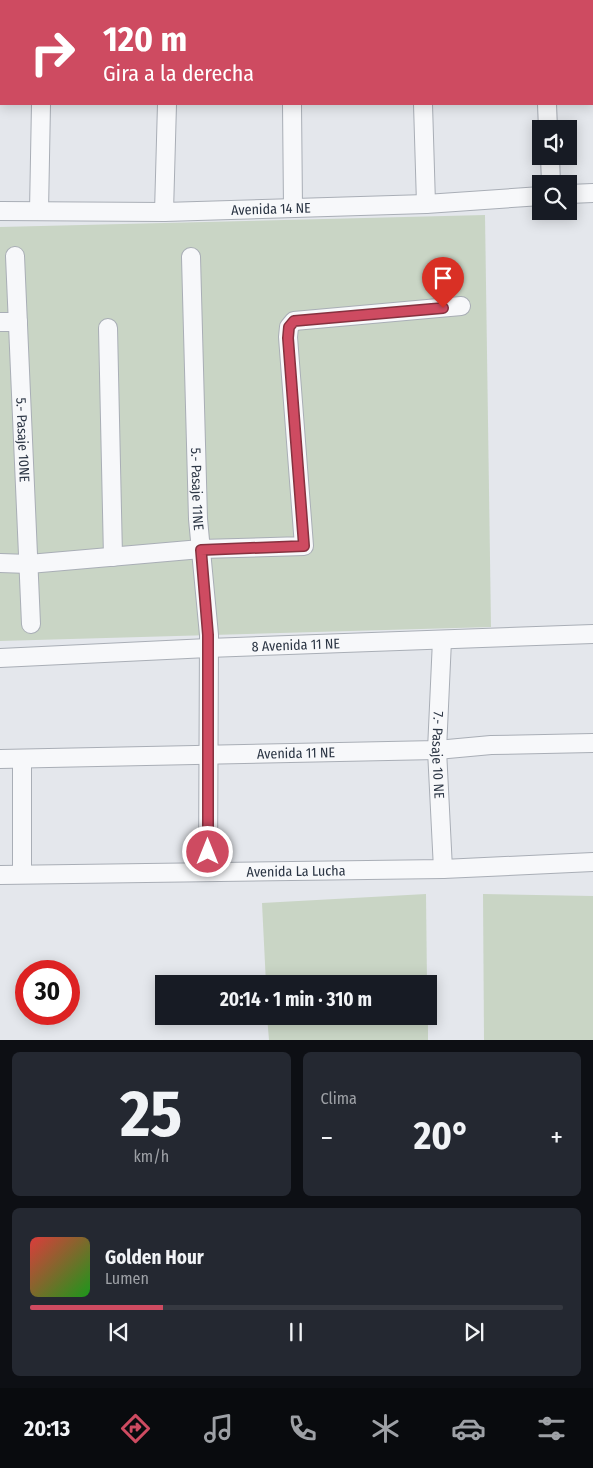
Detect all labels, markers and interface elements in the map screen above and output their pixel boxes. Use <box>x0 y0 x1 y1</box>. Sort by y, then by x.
text: 120 m <box>103 18 187 60</box>
icon: right <box>20 20 85 85</box>
text: Gira a la derecha <box>103 60 254 87</box>
map controls <box>532 120 577 220</box>
button: sound <box>532 120 577 165</box>
button: search <box>532 175 577 220</box>
street label: Avenida 14 NE <box>231 199 311 218</box>
pin <box>422 257 464 308</box>
icon: arrive <box>429 264 457 292</box>
street label: 5.- Pasaje 10NE <box>13 397 33 483</box>
street label: 5.- Pasaje 11NE <box>188 447 208 531</box>
street label: 8 Avenida 11 NE <box>251 635 341 655</box>
street label: 7.- Pasaje 10 NE <box>428 711 448 799</box>
street label: Avenida 11 NE <box>257 744 336 762</box>
position arrow <box>181 825 233 877</box>
street label: Avenida La Lucha <box>246 862 346 880</box>
speed limit sign: 30 <box>15 960 80 1025</box>
text: 20:14 · 1 min · 310 m <box>220 988 372 1011</box>
text: 25 <box>120 1075 182 1153</box>
text: Clima <box>321 1089 357 1108</box>
text: 20° <box>414 1113 470 1159</box>
text: − <box>321 1121 333 1154</box>
text: + <box>550 1121 563 1154</box>
text: km/h <box>133 1147 169 1166</box>
text: Golden Hour <box>105 1246 204 1269</box>
text: Lumen <box>105 1269 149 1288</box>
icon: previous <box>105 1318 133 1346</box>
icon: pause <box>282 1318 310 1346</box>
icon: next <box>460 1318 488 1346</box>
icon: directions <box>118 1411 153 1446</box>
icon: music <box>201 1411 236 1446</box>
icon: phone <box>285 1411 320 1446</box>
icon: climate <box>368 1411 403 1446</box>
icon: car <box>451 1411 486 1446</box>
icon: filters <box>534 1411 569 1446</box>
text: 20:13 <box>24 1415 70 1442</box>

